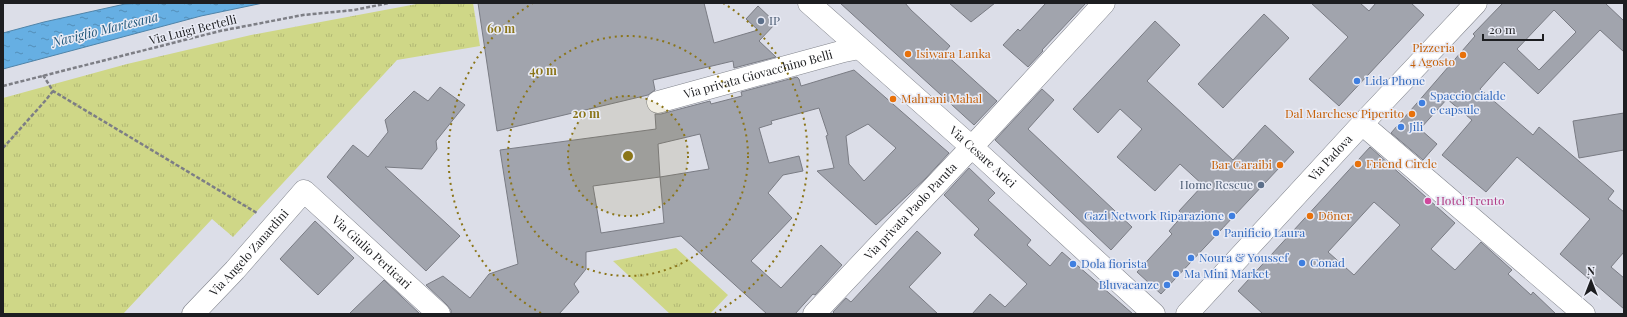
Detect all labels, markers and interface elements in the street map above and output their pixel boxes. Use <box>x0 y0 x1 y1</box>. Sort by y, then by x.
water label: Naviglio Martesana <box>49 7 160 50</box>
street label: Via Luigi Bertelli <box>146 10 239 48</box>
place label: IP <box>769 12 780 28</box>
marker: IP <box>756 16 766 26</box>
scale bar <box>1483 16 1543 42</box>
text: 60 m <box>487 20 515 36</box>
text: 20 m <box>1489 21 1516 37</box>
place label: Pizzeria 4 Agosto <box>1410 39 1455 69</box>
street label: Via privata Giovacchino Belli <box>681 45 835 102</box>
place label: Isiwara Lanka <box>916 45 991 61</box>
marker: Isiwara Lanka <box>903 49 913 59</box>
marker: Pizzeria 4 Agosto <box>1458 50 1468 60</box>
text: 40 m <box>529 62 557 78</box>
place label: Lida Phone <box>1365 72 1425 88</box>
marker: Lida Phone <box>1352 76 1362 86</box>
place label: Spaccio cialde e capsule <box>1430 87 1506 117</box>
place label: Mahrani Mahal <box>901 90 983 106</box>
marker: Mahrani Mahal <box>888 94 898 104</box>
marker: Spaccio cialde e capsule <box>1417 98 1427 108</box>
text: 20 m <box>572 105 600 121</box>
place label: Dal Marchese Piperito <box>1285 105 1404 121</box>
marker: Dal Marchese Piperito <box>1407 109 1417 119</box>
place label: Jili <box>1408 118 1424 134</box>
street label: Via Cesare Arici <box>946 121 1020 191</box>
marker: Jili <box>1396 122 1406 132</box>
street label: Via Padova <box>1304 131 1355 185</box>
centre of rings <box>621 149 635 163</box>
place label: Friend Circle <box>1366 155 1437 171</box>
place label: Bar Caraibi <box>1211 156 1272 172</box>
street label: Via privata Paolo Paruta <box>860 159 960 264</box>
marker: Friend Circle <box>1353 159 1363 169</box>
marker: Bar Caraibi <box>1275 160 1285 170</box>
place label: Home Rescue <box>1180 176 1253 192</box>
marker: Home Rescue <box>1256 180 1266 190</box>
place label: Hotel Trento <box>1436 192 1505 208</box>
marker: Hotel Trento <box>1423 196 1433 206</box>
street label: Via Angelo Zanardini <box>205 205 292 300</box>
place label: Gazi Network Riparazione <box>1084 207 1224 223</box>
place label: Döner <box>1318 207 1352 223</box>
street label: Via Giulio Perticari <box>328 211 416 292</box>
marker: Gazi Network Riparazione <box>1227 211 1237 221</box>
marker: Döner <box>1305 211 1315 221</box>
place label: Panificio Laura <box>1224 224 1305 240</box>
marker: Panificio Laura <box>1211 228 1221 238</box>
place label: Noura & Youssef <box>1199 249 1289 265</box>
marker: Noura & Youssef <box>1186 253 1196 263</box>
place label: Conad <box>1310 254 1345 270</box>
place label: Dola fiorista <box>1081 255 1147 271</box>
marker: Conad <box>1297 258 1307 268</box>
marker: Dola fiorista <box>1068 259 1078 269</box>
north arrow <box>1571 261 1611 301</box>
text: N <box>1587 263 1595 278</box>
place label: Ma Mini Market <box>1184 265 1270 281</box>
marker: Ma Mini Market <box>1171 269 1181 279</box>
place label: Bluvacanze <box>1099 276 1159 292</box>
marker: Bluvacanze <box>1162 280 1172 290</box>

